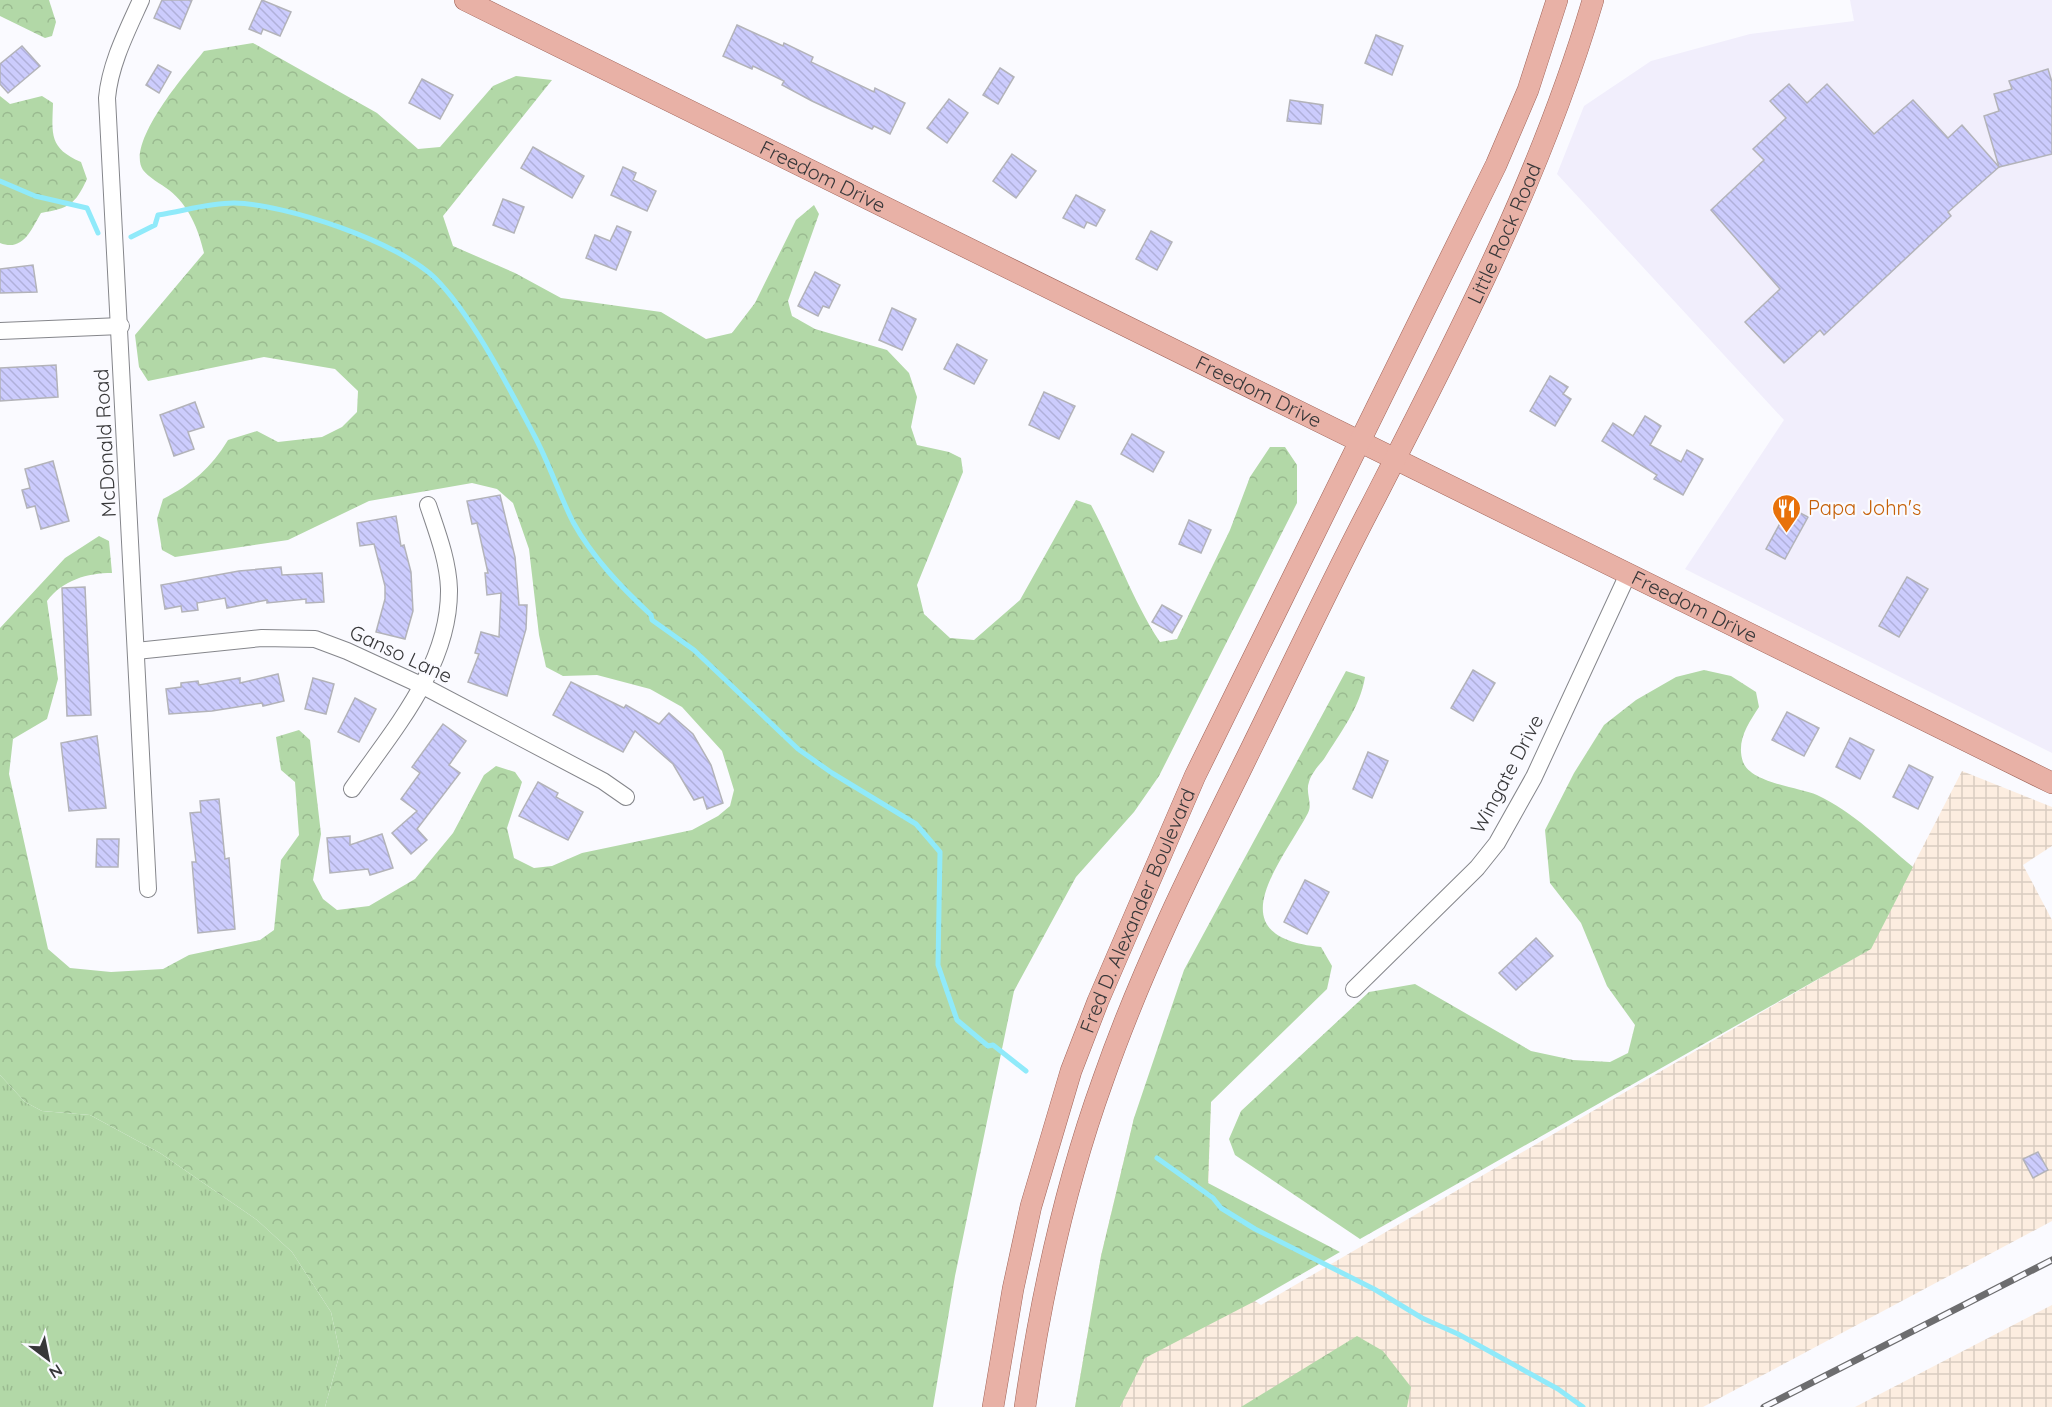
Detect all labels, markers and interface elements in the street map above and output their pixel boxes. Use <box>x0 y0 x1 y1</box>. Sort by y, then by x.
street label: Freedom Drive <box>756 135 890 218</box>
street label: Little Rock Road <box>1461 159 1546 308</box>
street label: Freedom Drive <box>1192 350 1326 433</box>
street label: McDonald Road <box>88 368 121 518</box>
restaurant icon: Papa John's <box>1771 492 1803 534</box>
place label: Papa John's <box>1808 495 1921 520</box>
street label: Freedom Drive <box>1628 565 1762 648</box>
street label: Ganso Lane <box>346 619 457 688</box>
street label: Wingate Drive <box>1465 710 1548 838</box>
street label: Fred D. Alexander Boulevard <box>1074 784 1200 1036</box>
north arrow <box>18 1329 78 1389</box>
text: N <box>46 1360 66 1383</box>

